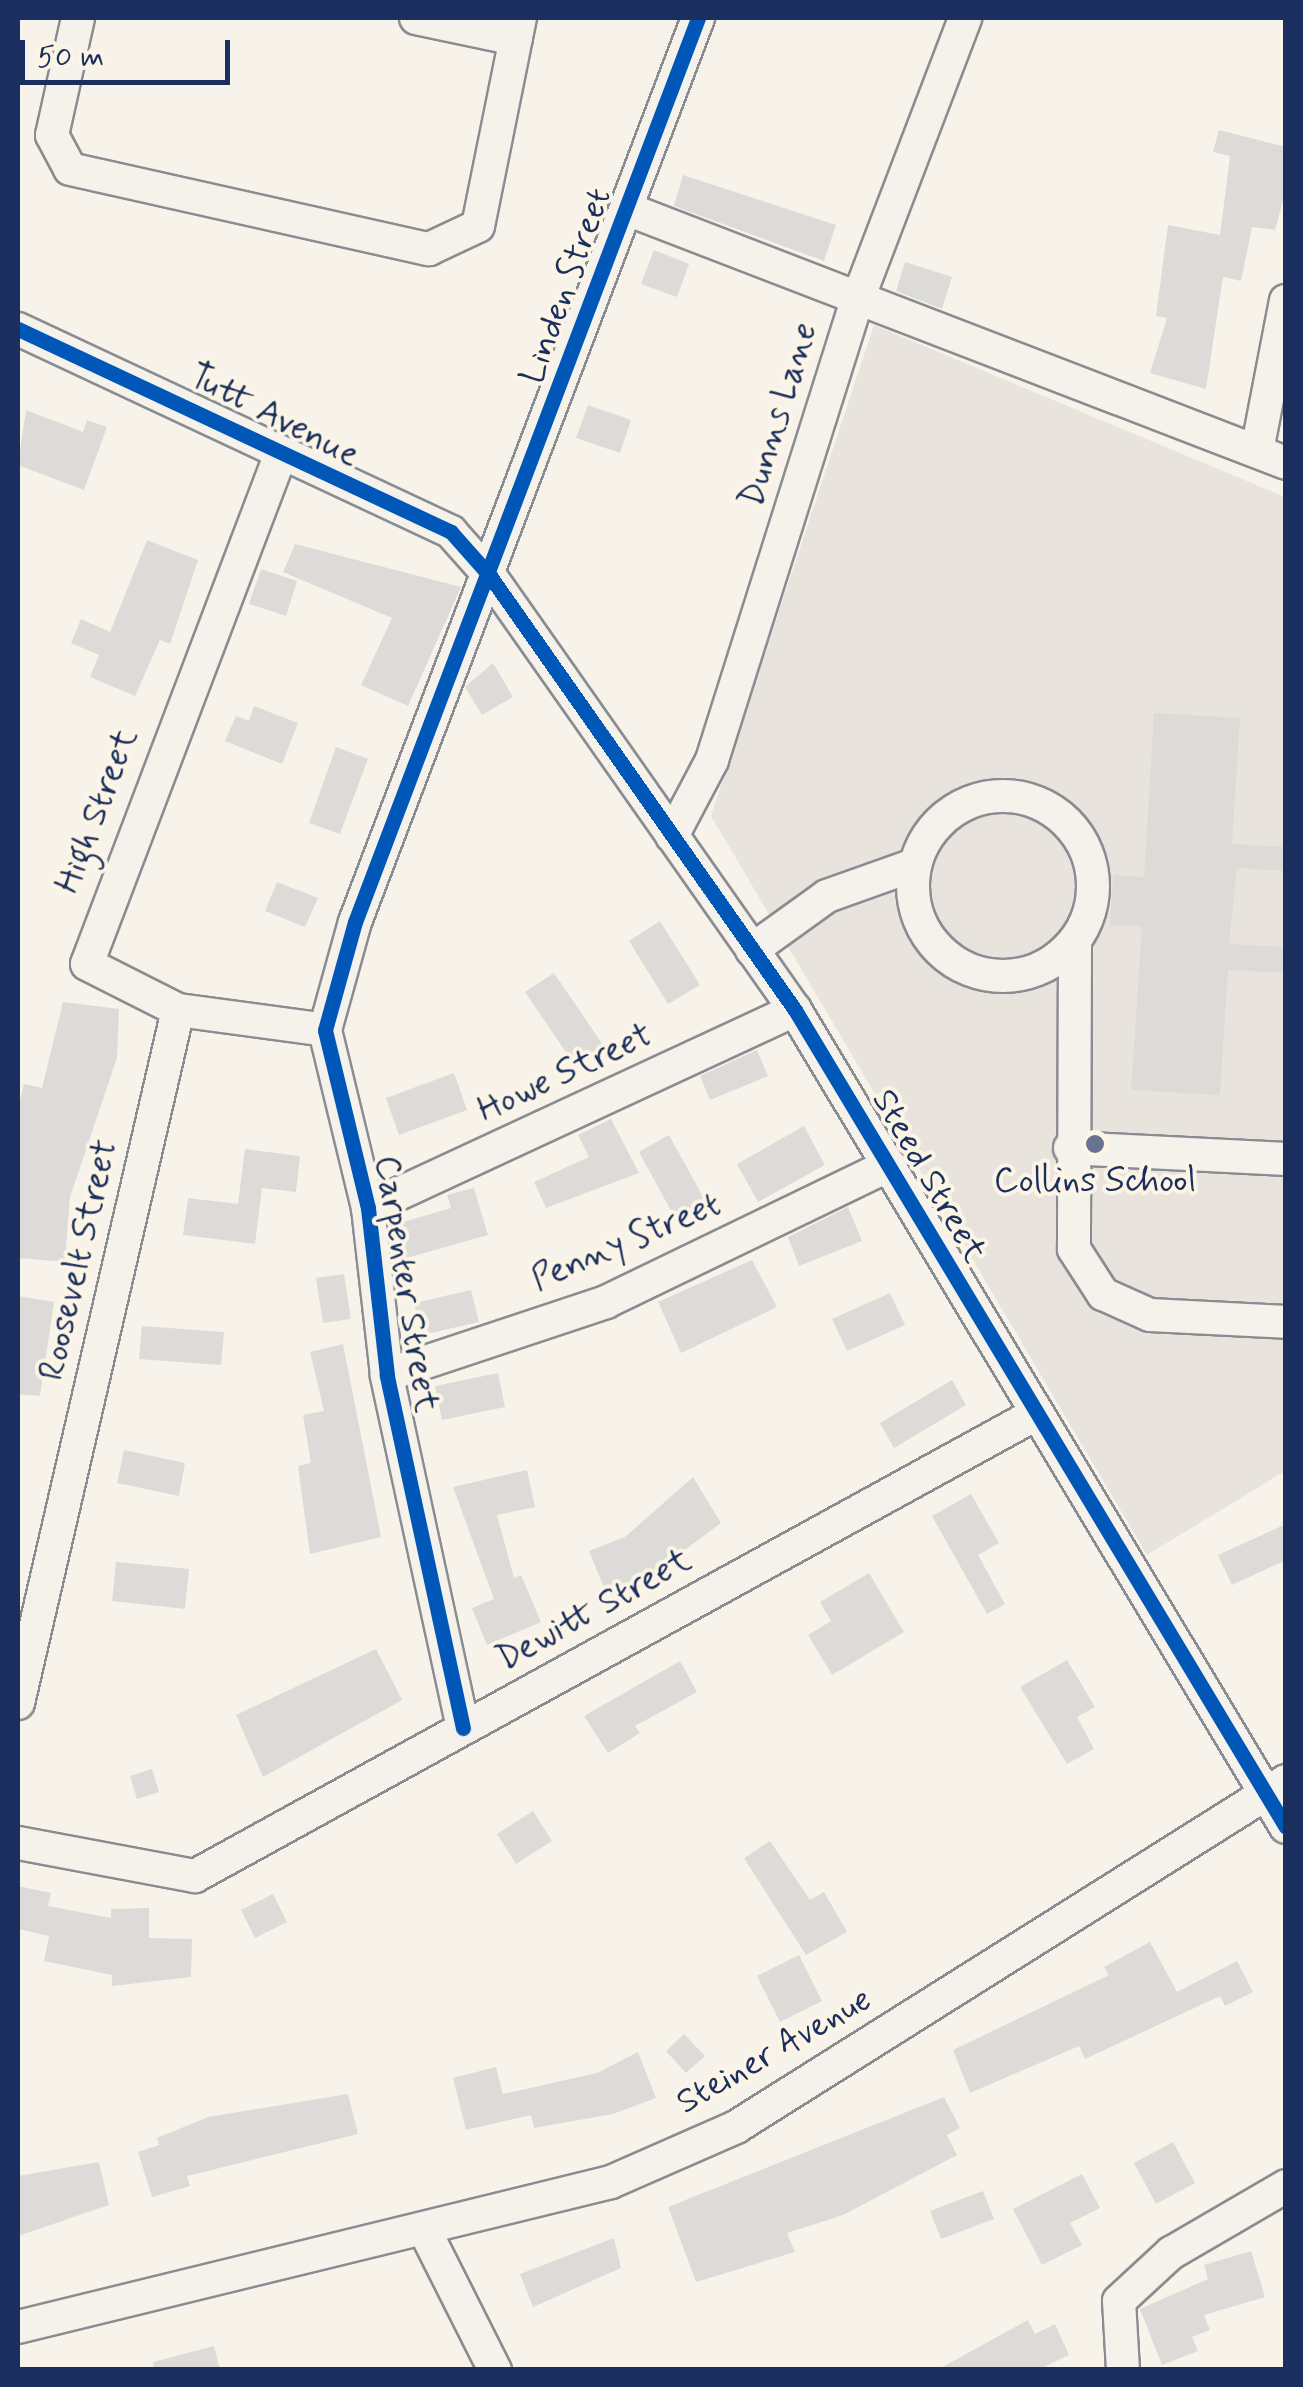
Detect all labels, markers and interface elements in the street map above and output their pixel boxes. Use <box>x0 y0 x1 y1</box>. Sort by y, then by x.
scale bar <box>25 20 235 82</box>
text: 50 m <box>37 38 104 77</box>
street label: Linden Street <box>510 180 622 392</box>
street label: Dunns Lane <box>732 320 826 510</box>
street label: Tutt Avenue <box>182 355 366 477</box>
street label: High Street <box>46 723 148 899</box>
street label: Howe Street <box>472 1015 658 1131</box>
street label: Steed Street <box>862 1082 996 1270</box>
marker: Collins School <box>1084 1133 1106 1155</box>
street label: Roosevelt Street <box>31 1136 127 1384</box>
street label: Carpenter Street <box>365 1153 447 1415</box>
place label: Collins School <box>994 1160 1196 1202</box>
street label: Penny Street <box>522 1182 730 1302</box>
street label: Dewitt Street <box>489 1539 699 1681</box>
street label: Steiner Avenue <box>666 1977 882 2125</box>

